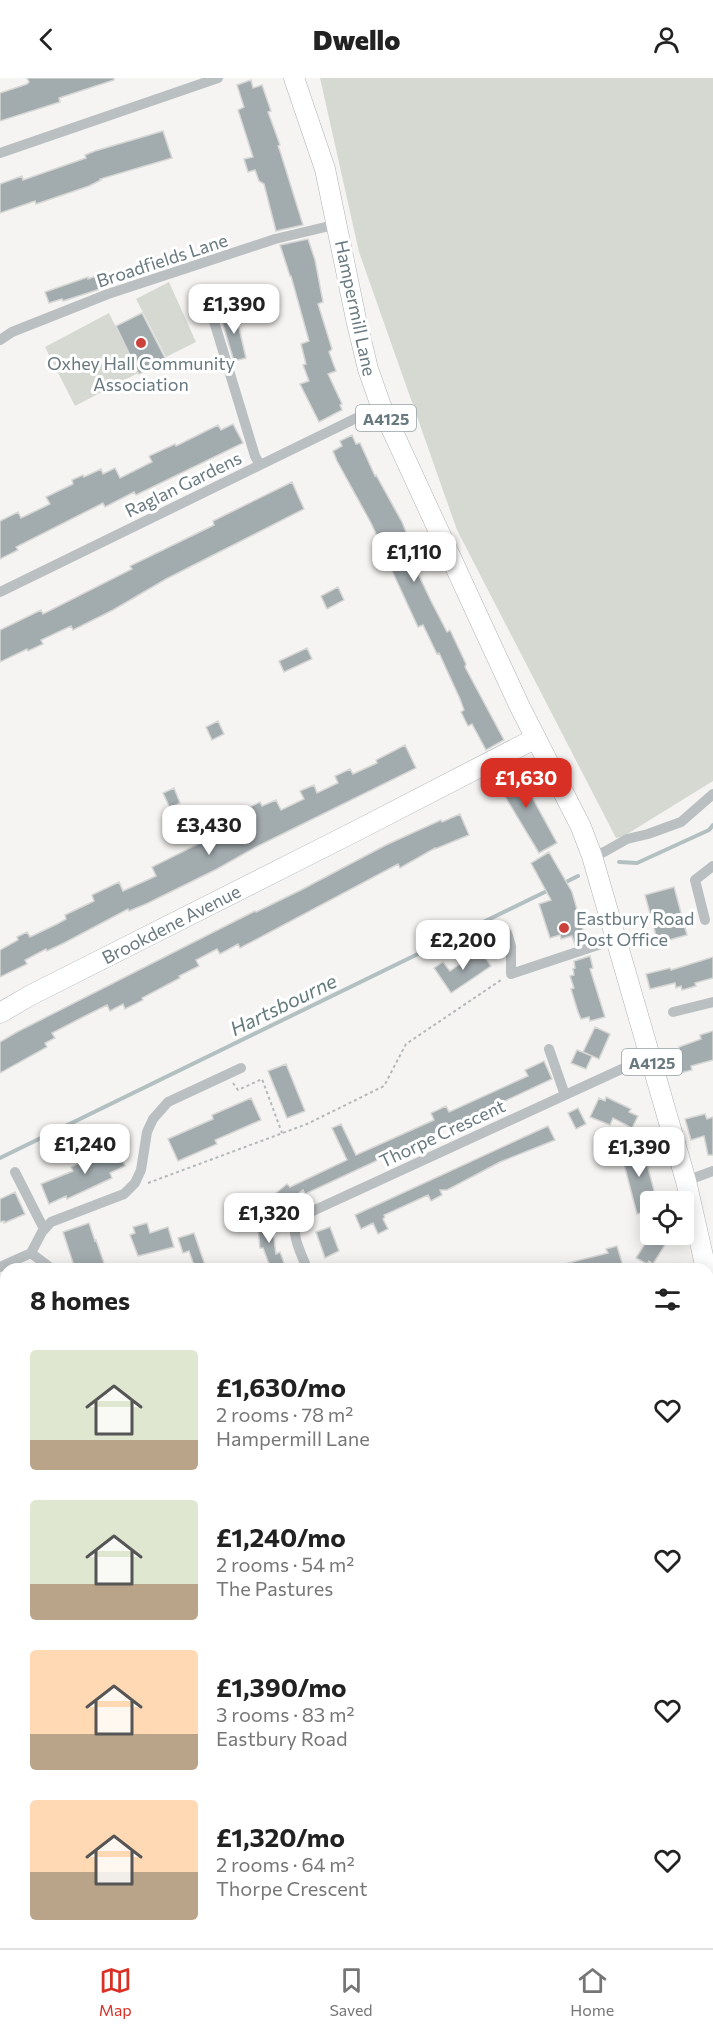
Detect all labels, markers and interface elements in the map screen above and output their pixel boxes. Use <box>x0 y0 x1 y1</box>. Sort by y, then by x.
icon: back <box>30 23 63 56</box>
text: Dwello <box>313 23 400 56</box>
icon: person <box>650 23 683 56</box>
street label: Broadfields Lane <box>94 228 230 292</box>
street label: Hampermill Lane <box>331 238 381 378</box>
pin: £1,390 <box>185 284 283 335</box>
text: £1,390 <box>202 291 266 315</box>
marker: Oxhey Hall Community Association <box>134 336 148 350</box>
place label: Oxhey Hall Community Association <box>47 352 235 395</box>
road number: A4125 <box>356 405 416 431</box>
street label: Raglan Gardens <box>121 446 245 522</box>
pin: £1,110 <box>365 532 463 583</box>
text: £1,110 <box>386 539 442 563</box>
pin: £1,630 <box>477 758 575 809</box>
text: £1,630 <box>495 765 557 789</box>
pin: £3,430 <box>160 805 258 856</box>
text: £3,430 <box>176 812 242 836</box>
street label: Brookdene Avenue <box>98 880 244 968</box>
place label: Eastbury Road Post Office <box>576 907 694 950</box>
pin: £2,200 <box>414 920 512 971</box>
marker: Eastbury Road Post Office <box>557 921 571 935</box>
text: £2,200 <box>430 927 496 951</box>
water label: Hartsbourne <box>226 968 341 1040</box>
road number: A4125 <box>622 1049 682 1075</box>
street label: Thorpe Crescent <box>376 1094 508 1172</box>
pin: £1,240 <box>36 1124 134 1175</box>
pin: £1,390 <box>590 1127 688 1178</box>
text: £1,240 <box>54 1131 116 1155</box>
text: £1,390 <box>607 1134 671 1158</box>
map controls <box>640 1191 694 1245</box>
button: locate <box>640 1191 694 1245</box>
pin: £1,320 <box>220 1193 318 1244</box>
text: £1,320 <box>238 1200 300 1224</box>
icon: filters <box>651 1283 684 1316</box>
text: 8 homes <box>30 1284 130 1315</box>
text: £1,630/mo <box>216 1371 346 1402</box>
icon: home <box>78 1374 150 1446</box>
icon: heart <box>651 1394 684 1427</box>
text: 2 rooms · 78 m² <box>216 1402 353 1426</box>
text: Hampermill Lane <box>216 1426 370 1450</box>
text: £1,240/mo <box>216 1521 346 1552</box>
icon: home <box>78 1524 150 1596</box>
icon: heart <box>651 1544 684 1577</box>
text: 2 rooms · 54 m² <box>216 1552 354 1576</box>
text: The Pastures <box>216 1576 333 1600</box>
text: £1,390/mo <box>216 1671 347 1702</box>
icon: home <box>78 1674 150 1746</box>
icon: heart <box>651 1694 684 1727</box>
text: 3 rooms · 83 m² <box>216 1702 355 1726</box>
text: Eastbury Road <box>216 1726 347 1750</box>
text: £1,320/mo <box>216 1821 345 1852</box>
icon: home <box>78 1824 150 1896</box>
icon: heart <box>651 1844 684 1877</box>
text: 2 rooms · 64 m² <box>216 1852 355 1876</box>
text: Thorpe Crescent <box>216 1876 368 1900</box>
tab: Map <box>99 1964 132 2019</box>
tab: Saved <box>329 1964 373 2019</box>
tab: Home <box>570 1964 614 2019</box>

